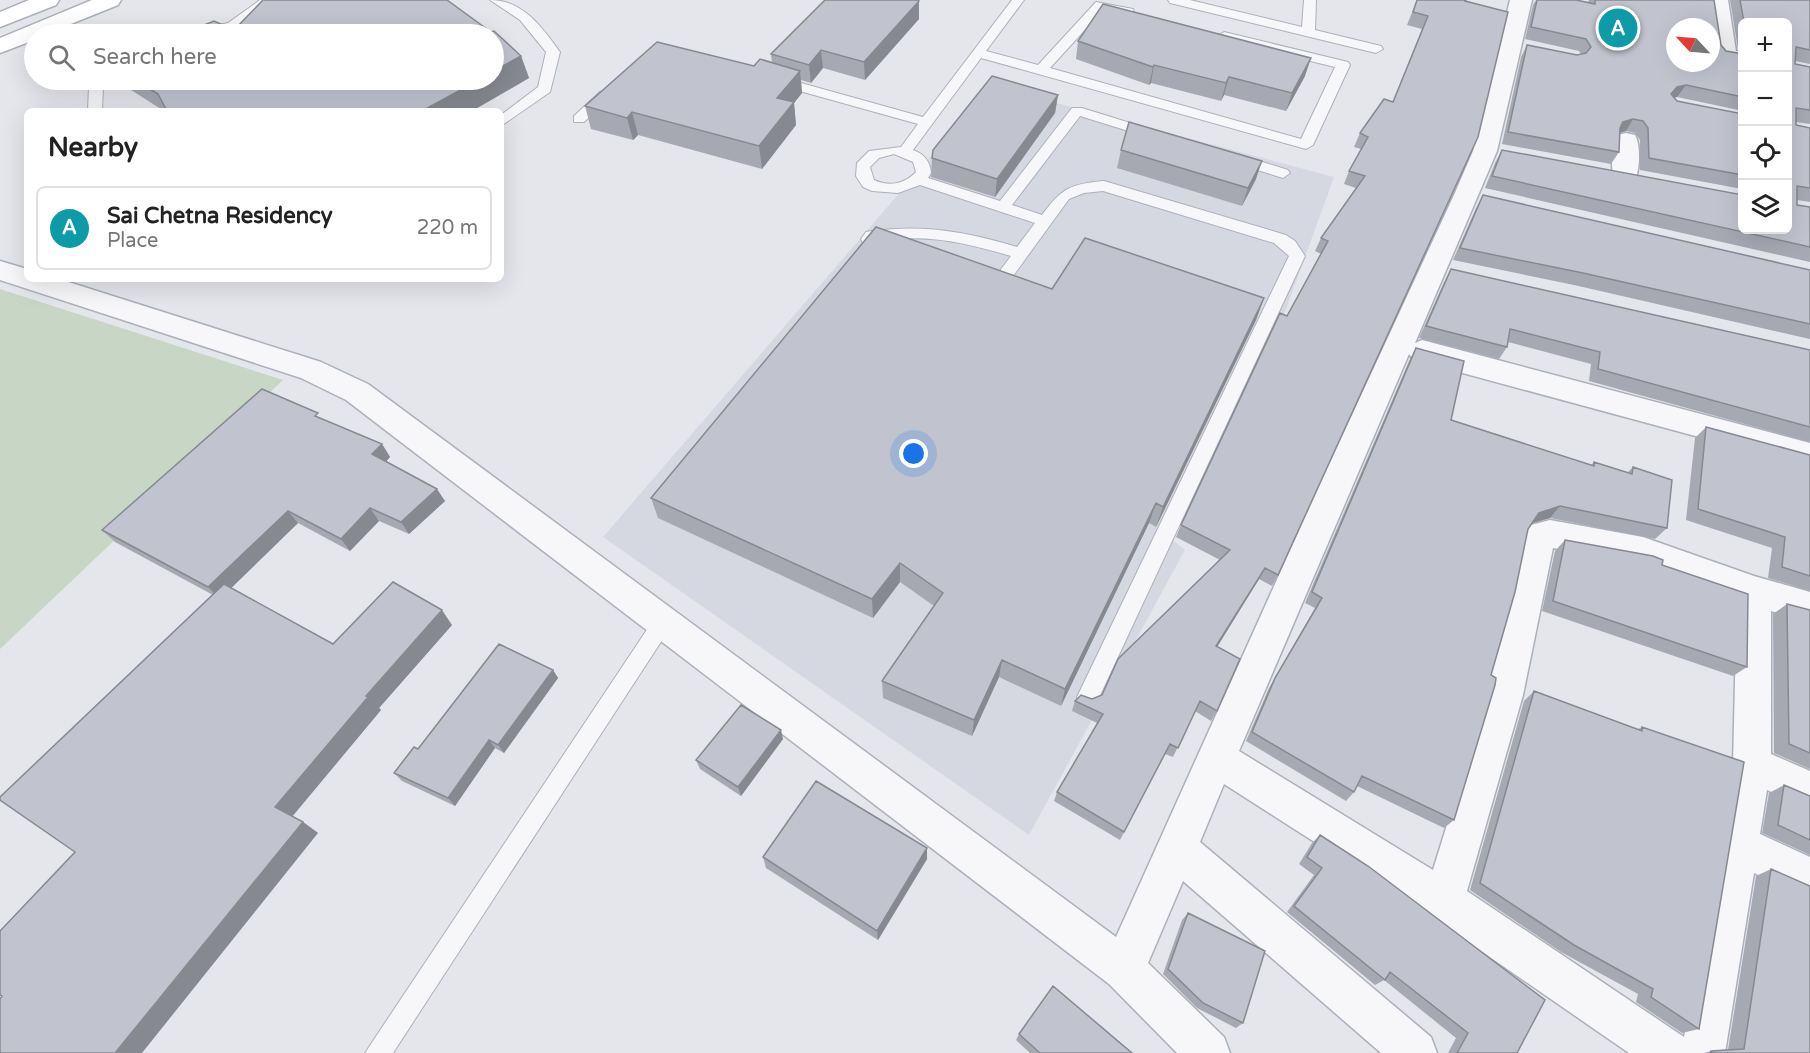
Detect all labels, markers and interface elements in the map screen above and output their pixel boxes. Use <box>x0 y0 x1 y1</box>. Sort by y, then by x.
pin: A <box>1598 6 1638 51</box>
north arrow <box>1666 18 1720 72</box>
map controls <box>1738 18 1792 234</box>
button: + <box>1738 18 1792 72</box>
search box <box>24 24 504 90</box>
icon: search <box>45 41 78 74</box>
text: Search here <box>93 44 217 70</box>
button: − <box>1738 72 1792 126</box>
button: locate <box>1738 126 1792 180</box>
text: Nearby <box>48 132 138 163</box>
button: layers <box>1738 180 1792 234</box>
text: Sai Chetna Residency <box>107 203 333 229</box>
text: A <box>62 216 77 240</box>
text: 220 m <box>417 216 478 240</box>
text: Place <box>107 229 158 253</box>
your location <box>899 439 928 468</box>

